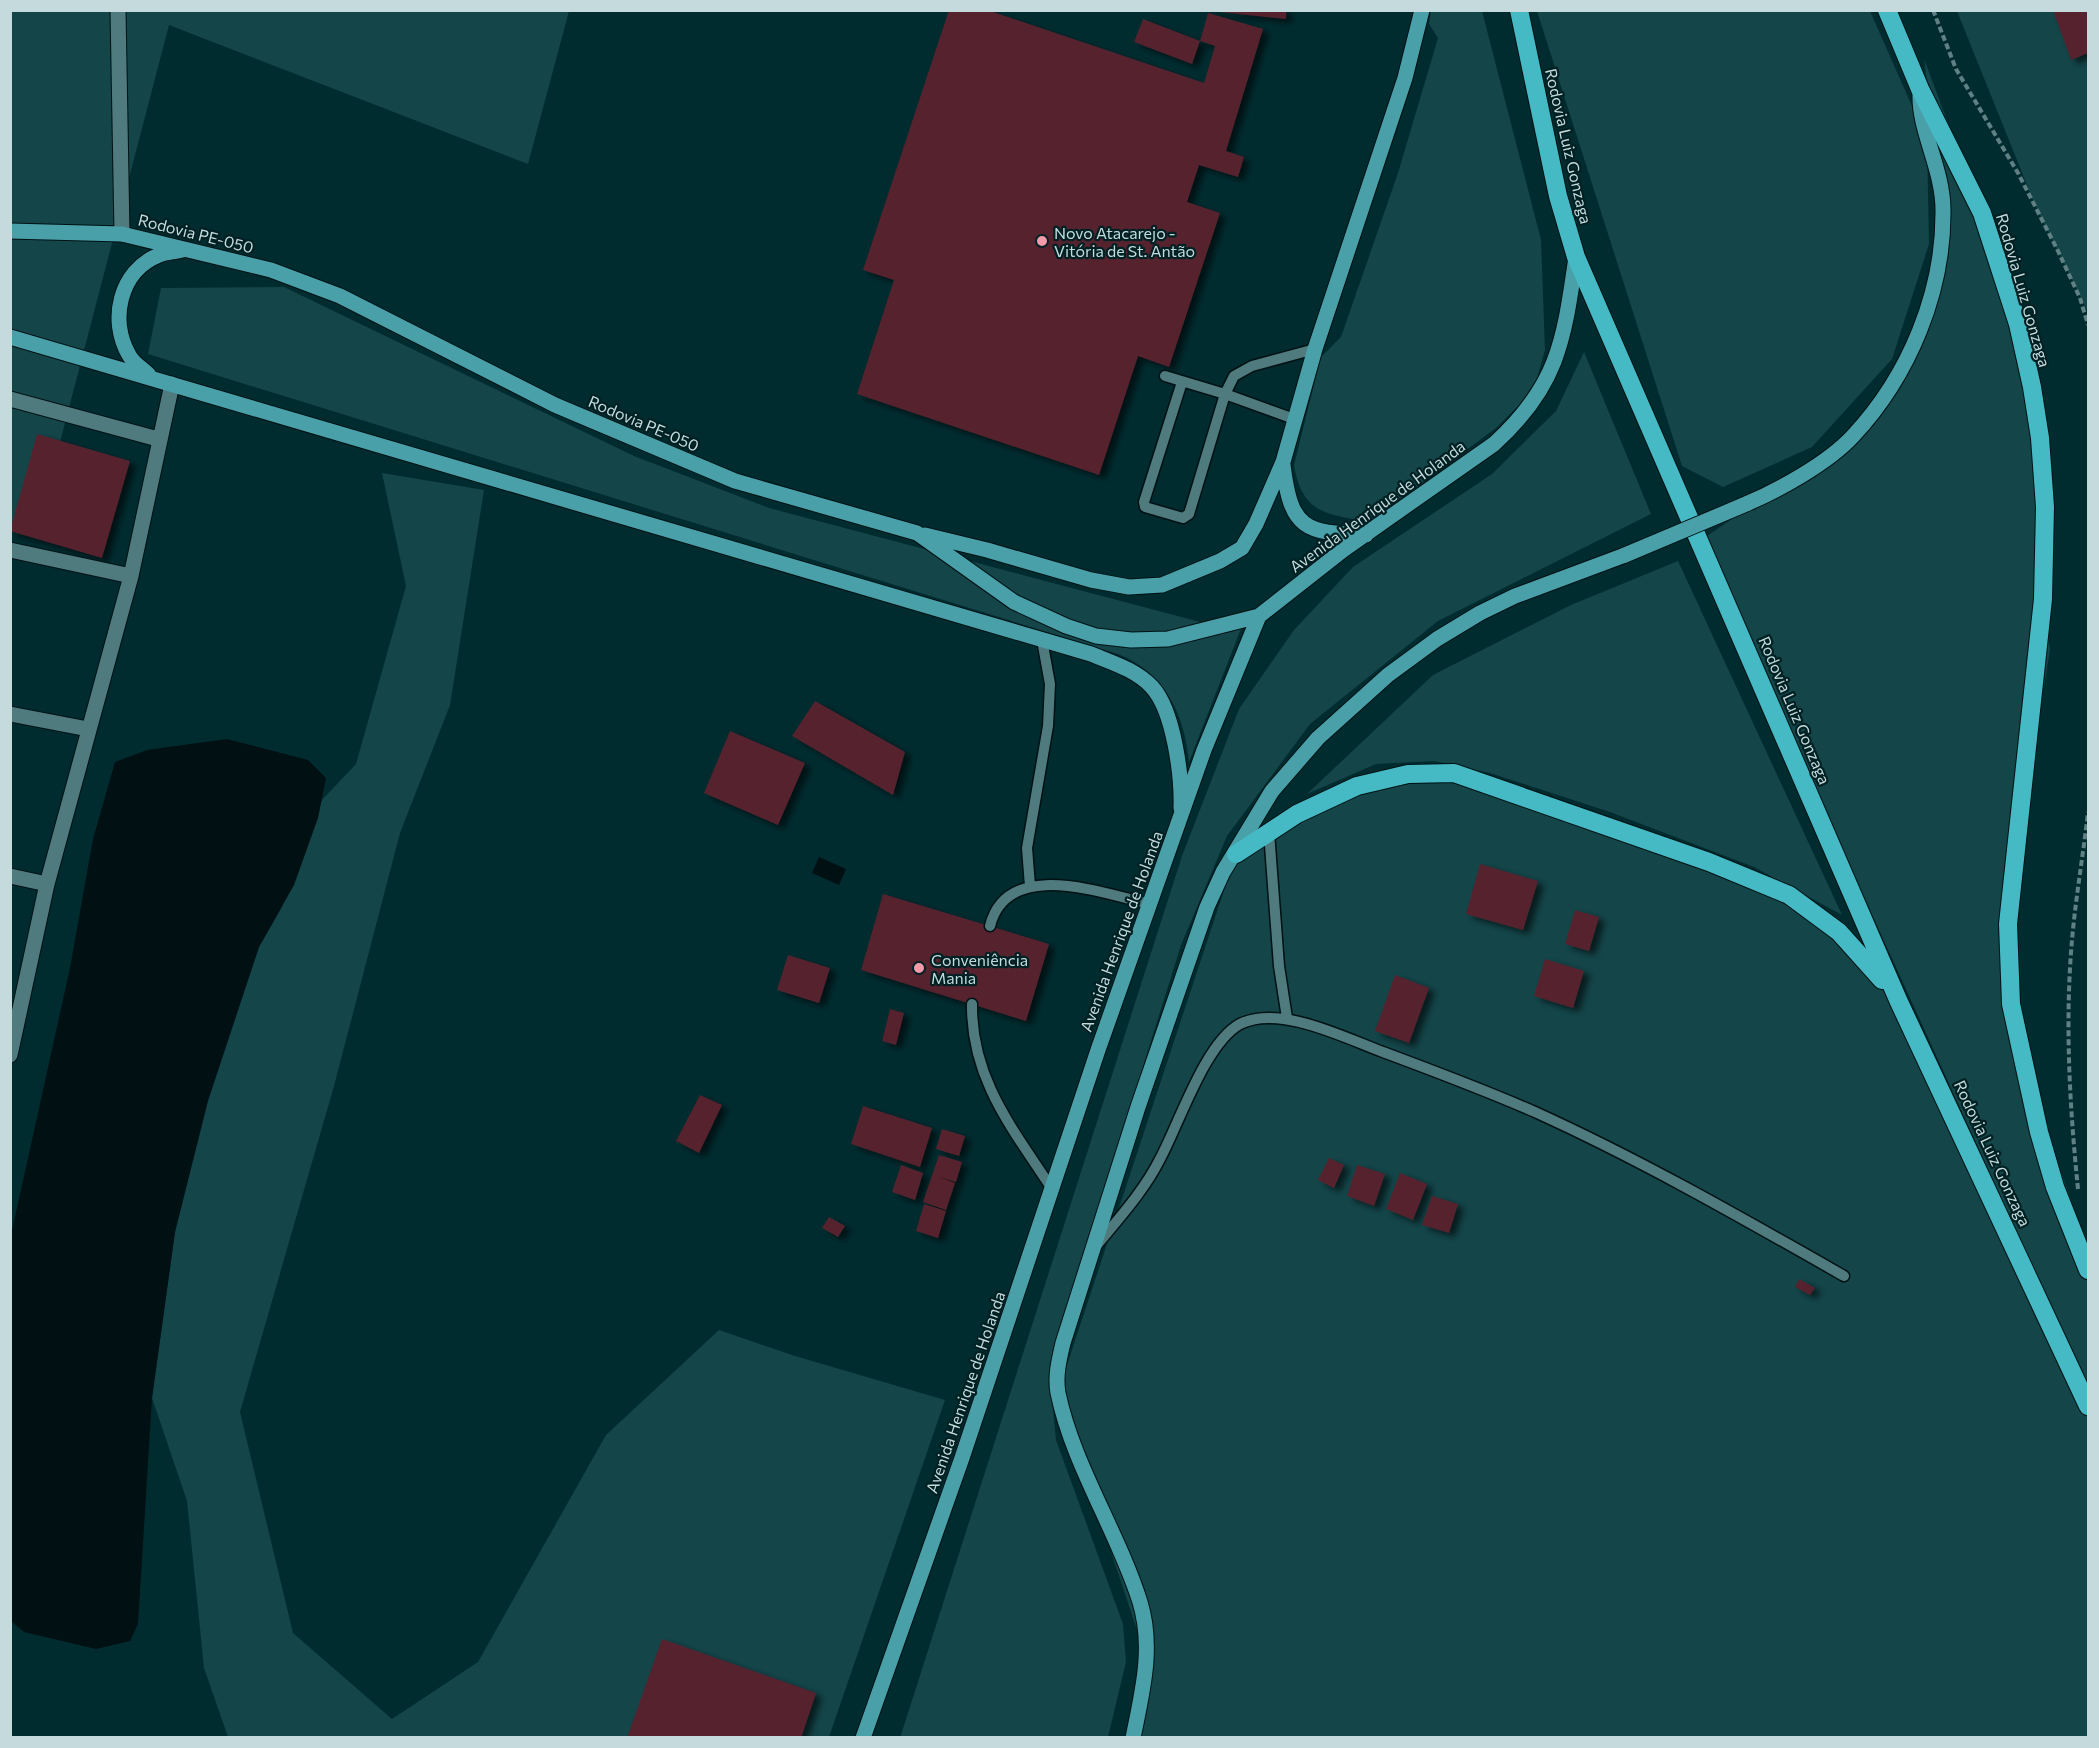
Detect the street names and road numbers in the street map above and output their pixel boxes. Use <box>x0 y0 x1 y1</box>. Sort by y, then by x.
street label: Rodovia Luiz Gonzaga <box>1542 66 1596 226</box>
street label: Rodovia PE-050 <box>136 209 256 257</box>
street label: Rodovia Luiz Gonzaga <box>1993 211 2055 369</box>
street label: Rodovia PE-050 <box>586 391 702 455</box>
street label: Avenida Henrique de Holanda <box>1286 436 1468 576</box>
street label: Rodovia Luiz Gonzaga <box>1755 633 1835 787</box>
street label: Avenida Henrique de Holanda <box>1076 828 1166 1034</box>
street label: Rodovia Luiz Gonzaga <box>1951 1077 2035 1229</box>
street label: Avenida Henrique de Holanda <box>921 1289 1009 1495</box>

